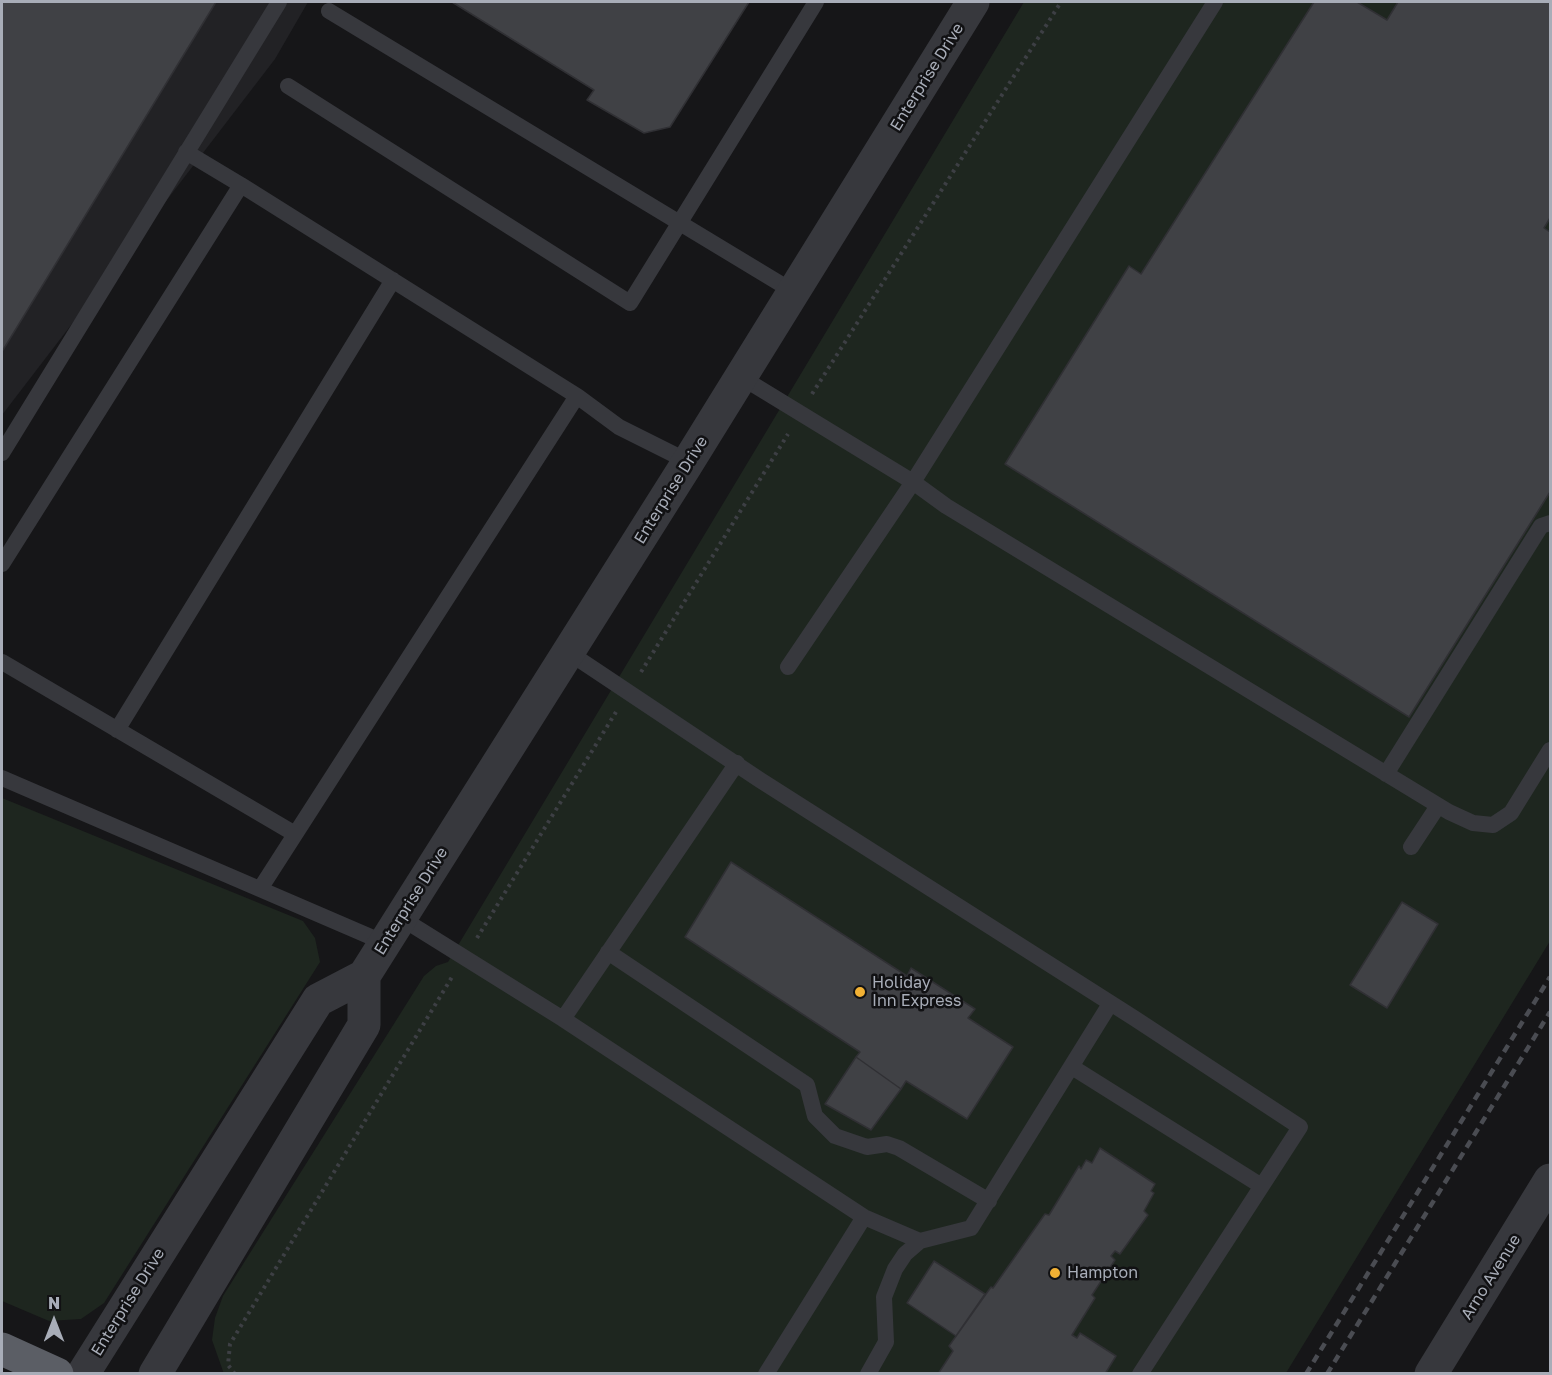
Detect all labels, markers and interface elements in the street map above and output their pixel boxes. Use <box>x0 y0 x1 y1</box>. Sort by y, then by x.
street label: Enterprise Drive <box>886 20 968 134</box>
street label: Enterprise Drive <box>630 433 712 547</box>
street label: Enterprise Drive <box>370 844 452 958</box>
place label: Holiday Inn Express <box>872 973 961 1011</box>
marker: Holiday Inn Express <box>853 985 867 999</box>
street label: Arno Avenue <box>1457 1231 1525 1323</box>
street label: Enterprise Drive <box>87 1245 169 1359</box>
place label: Hampton <box>1067 1263 1138 1283</box>
marker: Hampton <box>1048 1266 1062 1280</box>
north arrow <box>24 1291 84 1351</box>
text: N <box>48 1293 60 1313</box>

